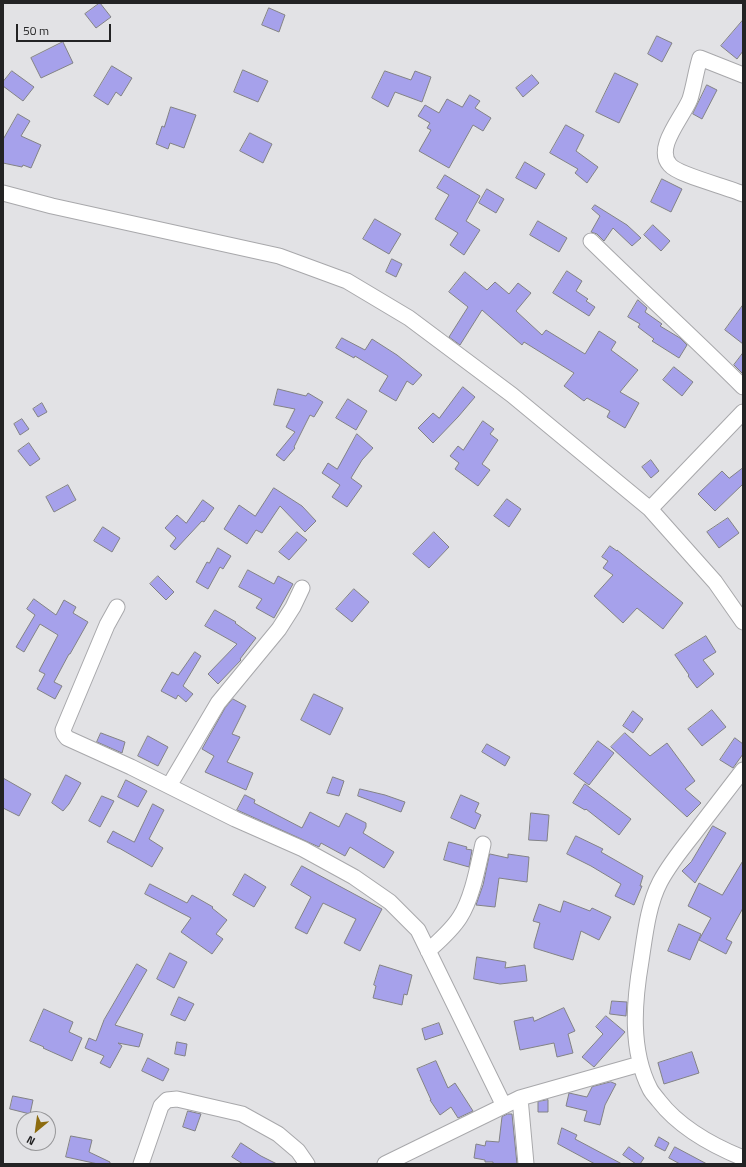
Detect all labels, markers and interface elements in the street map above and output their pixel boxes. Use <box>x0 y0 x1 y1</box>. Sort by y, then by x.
scale bar <box>18 16 113 42</box>
text: 50 m <box>23 21 49 40</box>
north arrow <box>16 1111 56 1151</box>
text: N <box>23 1132 38 1149</box>

